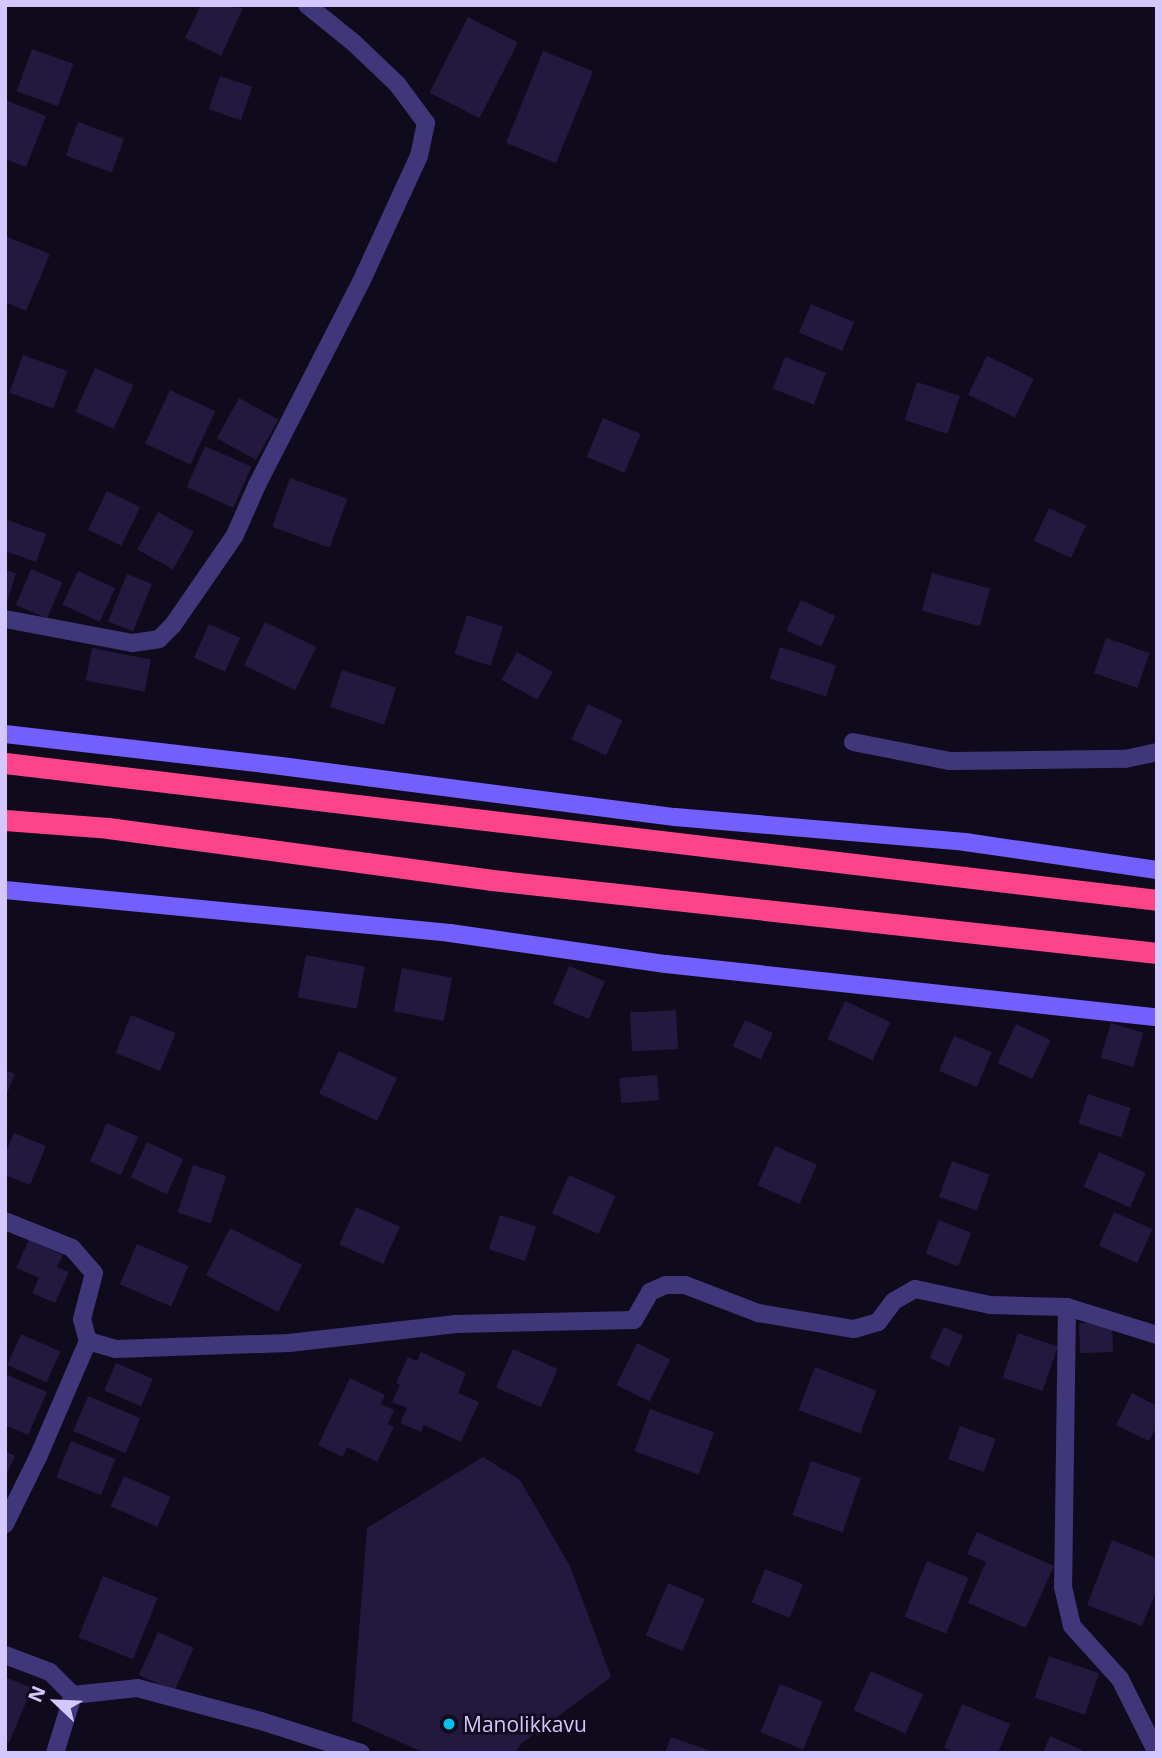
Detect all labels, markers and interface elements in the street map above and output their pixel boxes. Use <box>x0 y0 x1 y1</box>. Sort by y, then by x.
north arrow <box>21 1667 91 1737</box>
text: N <box>22 1682 52 1706</box>
place label: Manolikkavu <box>463 1711 587 1737</box>
marker: Manolikkavu <box>441 1716 457 1732</box>

